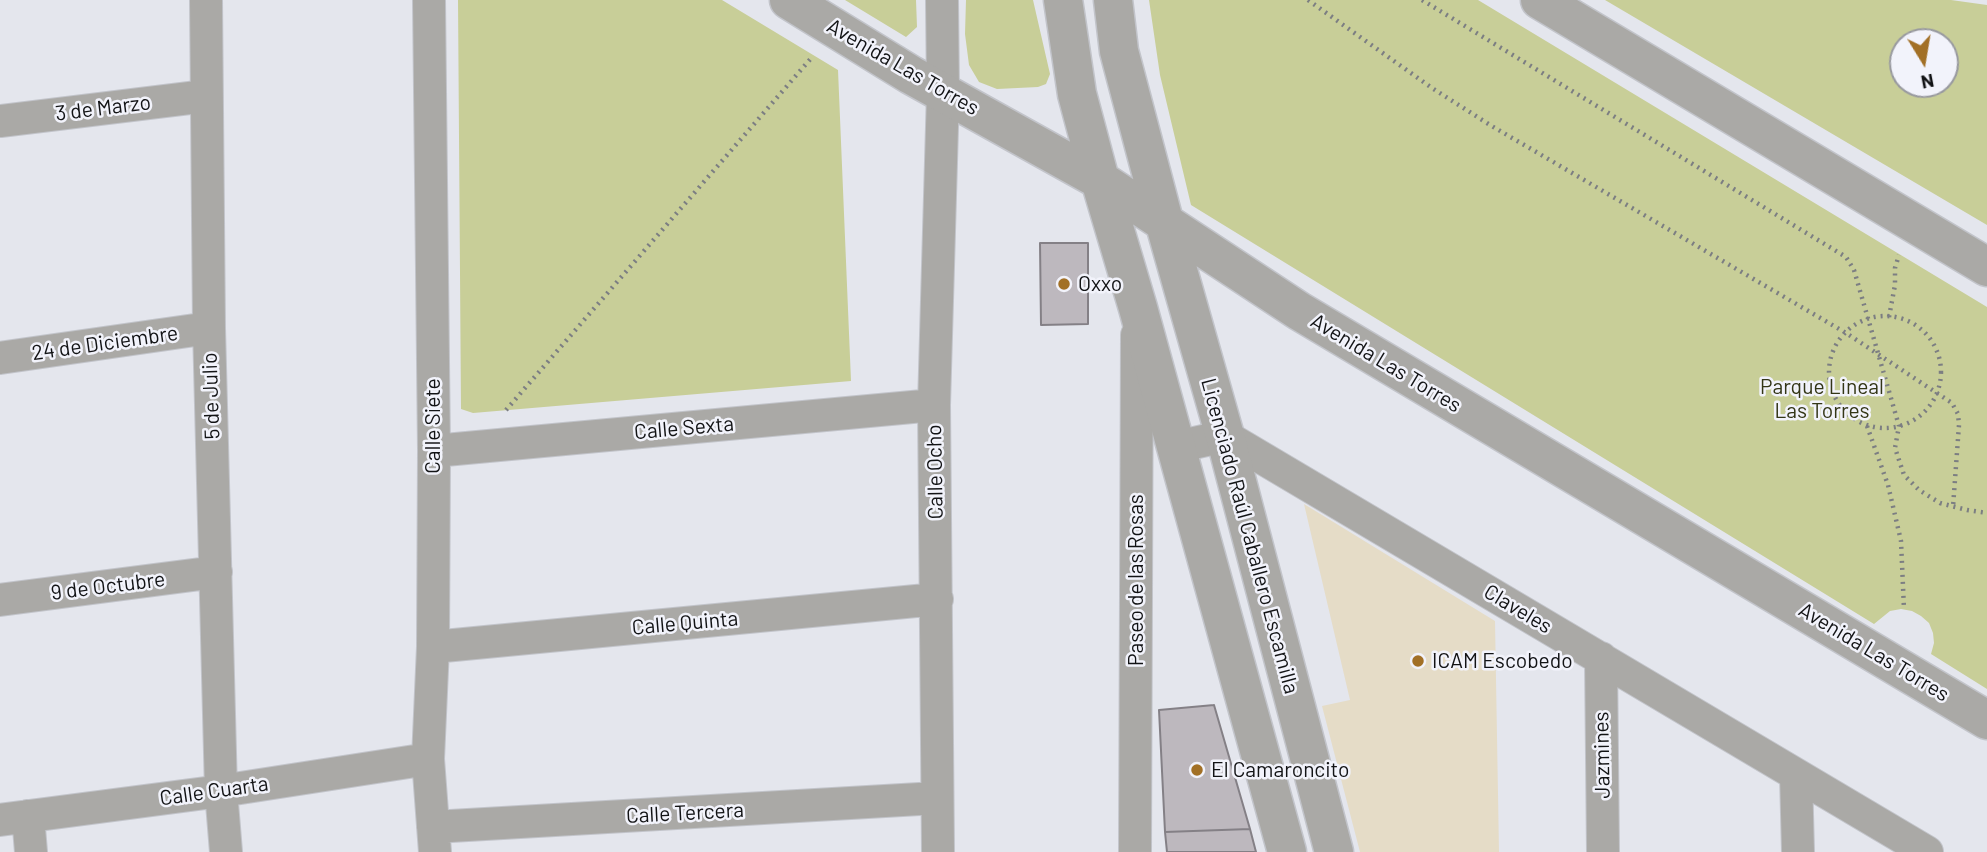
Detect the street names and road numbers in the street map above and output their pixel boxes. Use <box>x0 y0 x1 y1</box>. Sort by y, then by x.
street label: Avenida Las Torres <box>823 13 983 121</box>
street label: 3 de Marzo <box>54 90 152 126</box>
street label: Avenida Las Torres <box>1306 308 1466 418</box>
street label: 24 de Diciembre <box>30 320 180 366</box>
street label: 5 de Julio <box>197 352 225 440</box>
street label: Licenciado Raúl Caballero Escamilla <box>1196 375 1304 697</box>
street label: Calle Siete <box>420 378 446 474</box>
street label: Calle Sexta <box>633 411 735 445</box>
street label: Calle Ocho <box>922 424 948 520</box>
street label: Paseo de las Rosas <box>1123 494 1149 666</box>
street label: 9 de Octubre <box>49 566 167 606</box>
street label: Claveles <box>1479 579 1557 639</box>
street label: Avenida Las Torres <box>1794 597 1954 707</box>
street label: Calle Quinta <box>631 606 739 640</box>
street label: Jazmines <box>1589 711 1615 799</box>
street label: Calle Cuarta <box>158 771 270 811</box>
street label: Calle Tercera <box>625 797 745 829</box>

